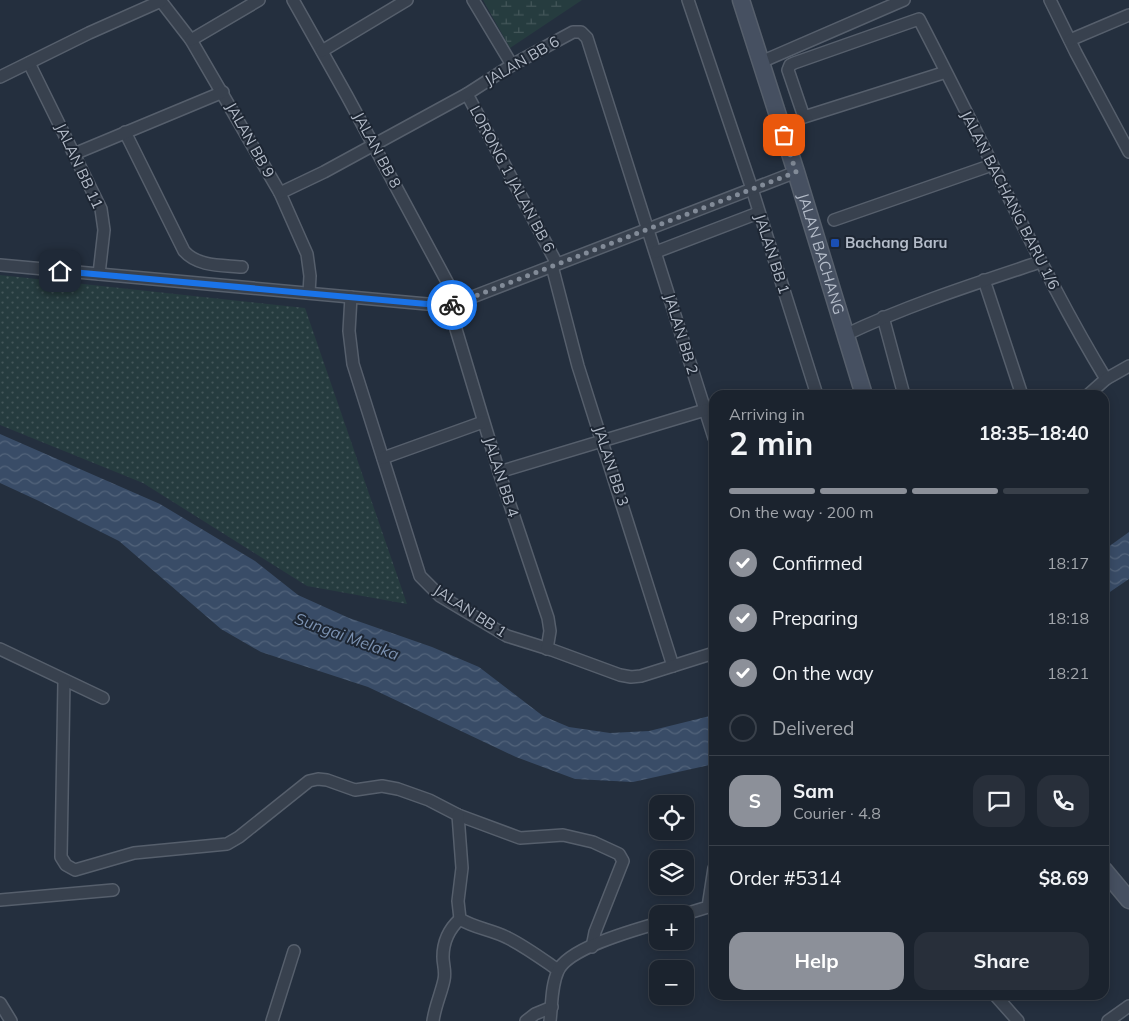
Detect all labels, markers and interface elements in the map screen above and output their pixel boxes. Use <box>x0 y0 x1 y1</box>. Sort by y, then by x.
street label: JALAN BB 6 <box>481 32 563 90</box>
street label: JALAN BB 9 <box>222 99 279 181</box>
street label: LORONG 1 JALAN BB 6 <box>466 102 559 255</box>
street label: JALAN BACHANG BARU 1/6 <box>957 107 1064 292</box>
street label: JALAN BB 8 <box>350 109 405 191</box>
pin <box>763 114 805 156</box>
street label: JALAN BB 11 <box>51 120 108 212</box>
icon: bag <box>770 121 798 149</box>
street label: JALAN BACHANG <box>794 191 849 317</box>
street label: JALAN BB 1 <box>751 211 794 296</box>
place label: Bachang Baru <box>845 233 948 252</box>
marker: Bachang Baru <box>829 237 841 249</box>
pin <box>39 250 81 292</box>
icon: home <box>46 257 74 285</box>
courier <box>427 280 477 330</box>
icon: bike <box>438 291 466 319</box>
street label: JALAN BB 2 <box>660 291 703 376</box>
text: Arriving in <box>729 404 805 424</box>
text: 18:35–18:40 <box>979 421 1089 445</box>
street label: JALAN BB 3 <box>590 423 633 508</box>
text: 2 min <box>729 423 813 463</box>
street label: JALAN BB 4 <box>480 434 523 519</box>
text: On the way · 200 m <box>729 502 874 522</box>
icon: check <box>729 549 757 577</box>
text: Confirmed <box>772 551 863 575</box>
text: 18:17 <box>1047 553 1089 573</box>
street label: JALAN BB 1 <box>430 580 510 641</box>
icon: check <box>729 604 757 632</box>
text: Preparing <box>772 606 858 630</box>
water label: Sungai Melaka <box>292 608 402 664</box>
text: 18:18 <box>1047 608 1089 628</box>
icon: check <box>729 659 757 687</box>
text: On the way <box>772 661 874 685</box>
text: 18:21 <box>1047 663 1089 683</box>
text: Delivered <box>772 716 854 740</box>
button: chat <box>973 775 1025 827</box>
button: phone <box>1037 775 1089 827</box>
text: Sam <box>793 779 834 803</box>
text: S <box>749 789 761 813</box>
map controls <box>649 795 694 1005</box>
button: locate <box>649 795 694 840</box>
text: Courier · 4.8 <box>793 803 881 823</box>
button: layers <box>649 850 694 895</box>
text: Order #5314 <box>729 866 841 890</box>
text: $8.69 <box>1039 866 1089 890</box>
button: + <box>649 905 694 950</box>
button: Help <box>729 932 904 990</box>
button: Share <box>914 932 1089 990</box>
button: − <box>649 960 694 1005</box>

